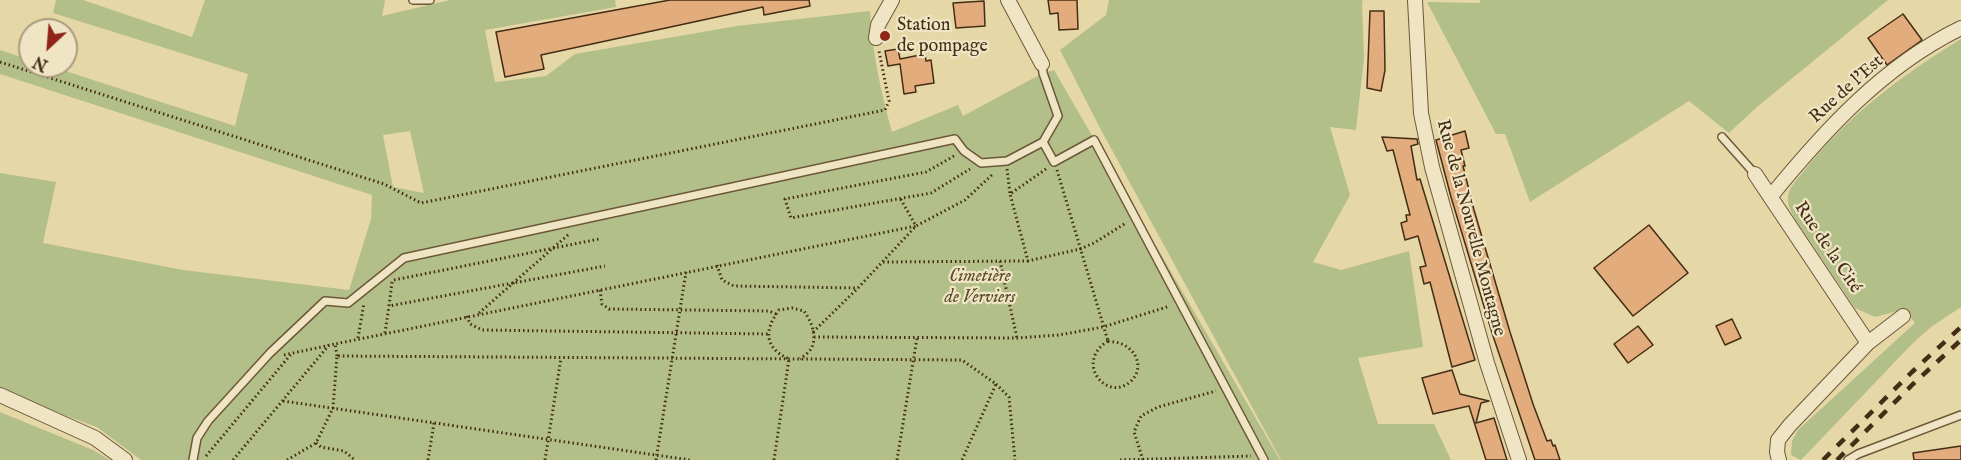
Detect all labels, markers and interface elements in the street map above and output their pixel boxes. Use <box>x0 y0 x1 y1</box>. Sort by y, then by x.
place label: Station de pompage <box>897 15 988 57</box>
north arrow <box>18 18 78 78</box>
marker: Station de pompage <box>878 29 892 43</box>
text: N <box>30 50 52 74</box>
street label: Rue de l'Est <box>1806 51 1888 129</box>
street label: Rue de la Nouvelle Montagne <box>1431 117 1509 339</box>
street label: Rue de la Cité <box>1789 198 1865 298</box>
park label: Cimetière de Verviers <box>945 266 1015 308</box>

